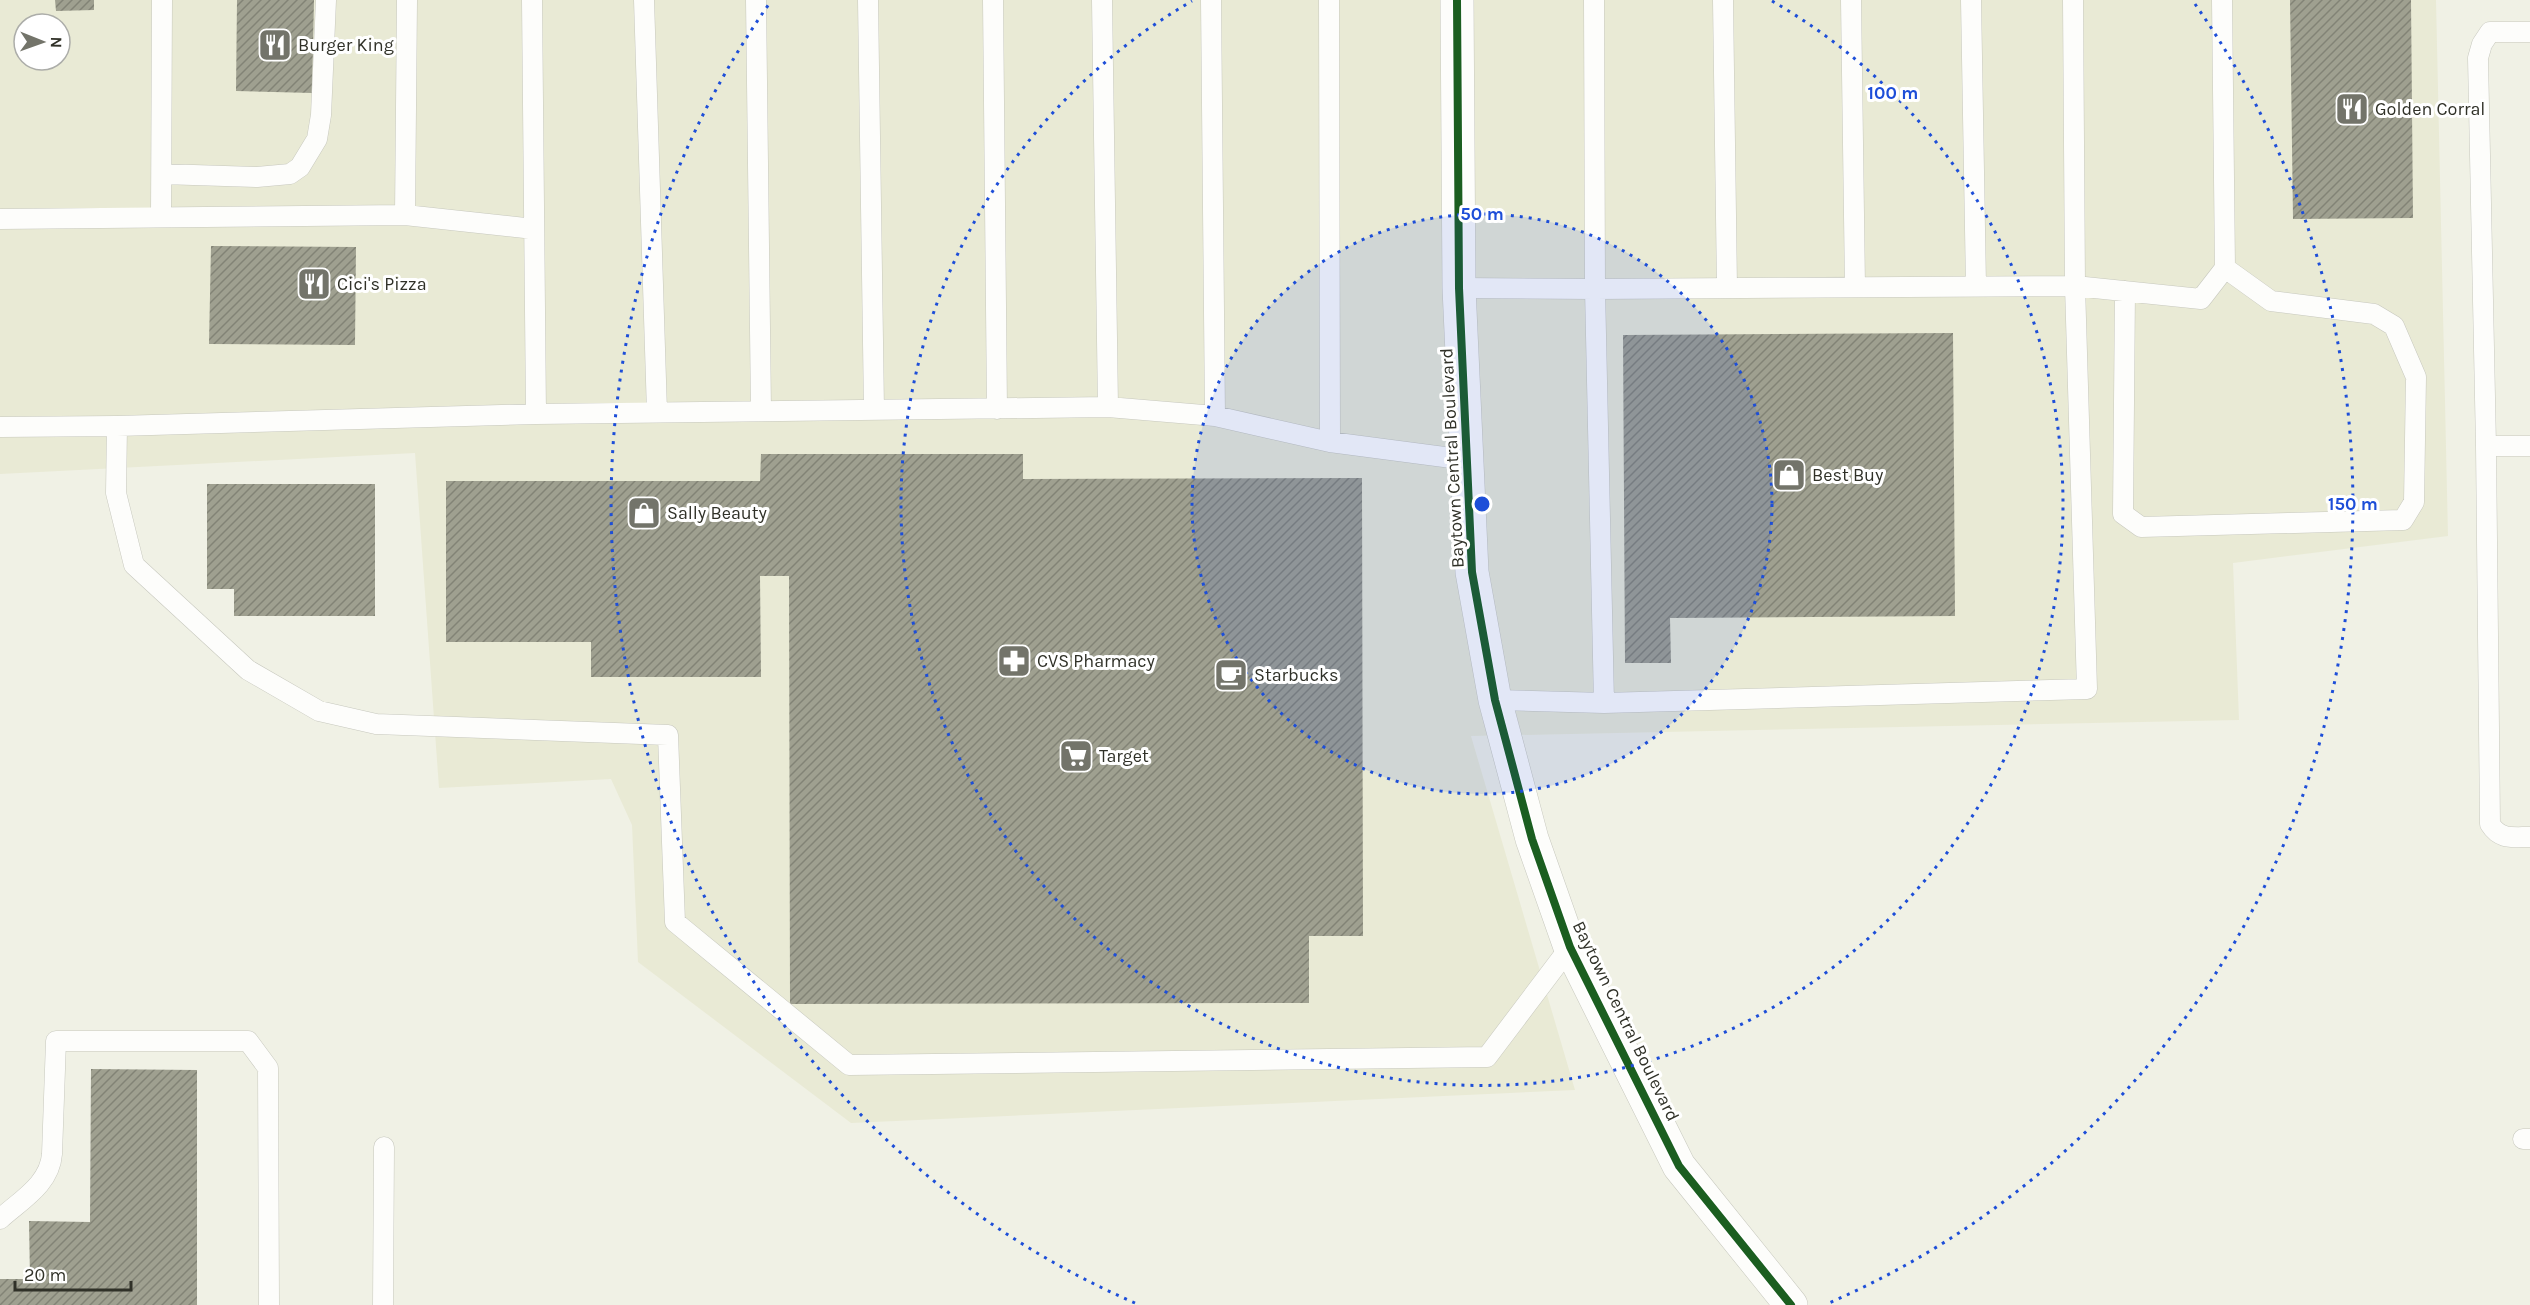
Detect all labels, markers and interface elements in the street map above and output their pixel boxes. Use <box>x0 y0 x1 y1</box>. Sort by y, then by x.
north arrow <box>12 12 72 72</box>
restaurant icon: Burger King <box>257 27 293 63</box>
place label: Burger King <box>298 34 394 56</box>
text: N <box>47 36 66 48</box>
text: 100 m <box>1868 82 1918 104</box>
restaurant icon: Golden Corral <box>2334 91 2370 127</box>
place label: Golden Corral <box>2375 98 2485 120</box>
text: 50 m <box>1460 203 1504 225</box>
restaurant icon: Cici's Pizza <box>296 266 332 302</box>
place label: Cici's Pizza <box>337 273 427 295</box>
street label: Baytown Central Boulevard <box>1435 347 1469 569</box>
shop icon: Best Buy <box>1771 457 1807 493</box>
place label: Best Buy <box>1812 464 1884 486</box>
text: 150 m <box>2328 493 2378 515</box>
centre of rings <box>1472 494 1492 514</box>
shop icon: Sally Beauty <box>626 495 662 531</box>
place label: Sally Beauty <box>667 502 768 524</box>
pharmacy icon: CVS Pharmacy <box>996 643 1032 679</box>
place label: CVS Pharmacy <box>1037 650 1156 672</box>
cafe icon: Starbucks <box>1213 657 1249 693</box>
place label: Starbucks <box>1254 664 1339 686</box>
supermarket icon: Target <box>1058 738 1094 774</box>
place label: Target <box>1099 745 1149 767</box>
street label: Baytown Central Boulevard <box>1568 917 1684 1125</box>
scale bar <box>15 1254 130 1292</box>
text: 20 m <box>24 1264 66 1286</box>

